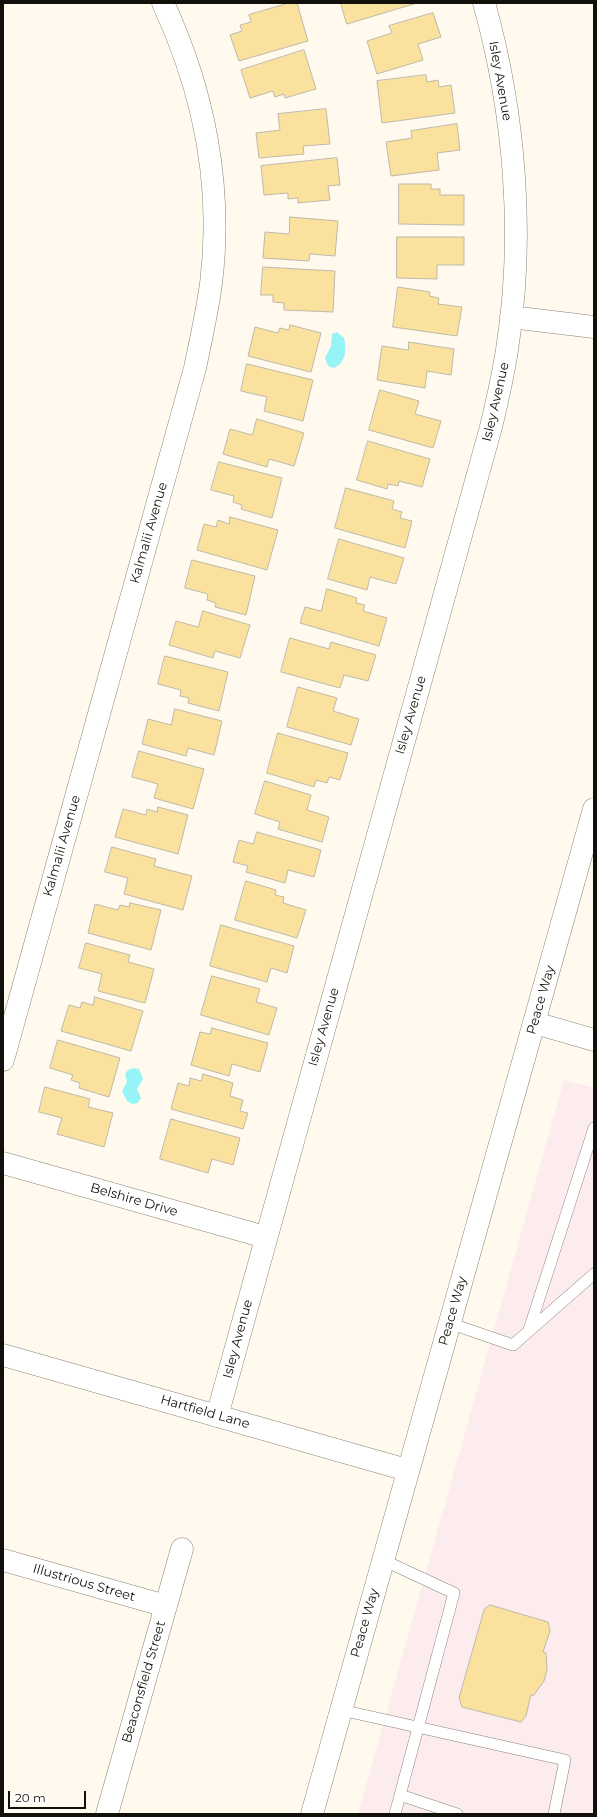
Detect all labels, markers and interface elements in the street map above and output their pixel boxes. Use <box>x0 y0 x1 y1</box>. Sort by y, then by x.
street label: Isley Avenue <box>485 40 515 122</box>
street label: Isley Avenue <box>479 361 513 443</box>
street label: Kalmalii Avenue <box>127 481 171 585</box>
street label: Isley Avenue <box>392 674 430 756</box>
street label: Kalmalii Avenue <box>40 794 84 898</box>
street label: Peace Way <box>524 964 558 1036</box>
street label: Isley Avenue <box>305 986 343 1068</box>
street label: Belshire Drive <box>89 1180 179 1220</box>
street label: Peace Way <box>436 1275 470 1347</box>
street label: Isley Avenue <box>220 1298 256 1380</box>
street label: Hartfield Lane <box>159 1392 251 1432</box>
street label: Illustrious Street <box>31 1561 137 1605</box>
street label: Peace Way <box>348 1587 382 1659</box>
street label: Beaconsfield Street <box>119 1619 169 1745</box>
scale bar <box>10 1783 88 1809</box>
text: 20 m <box>15 1790 46 1805</box>

